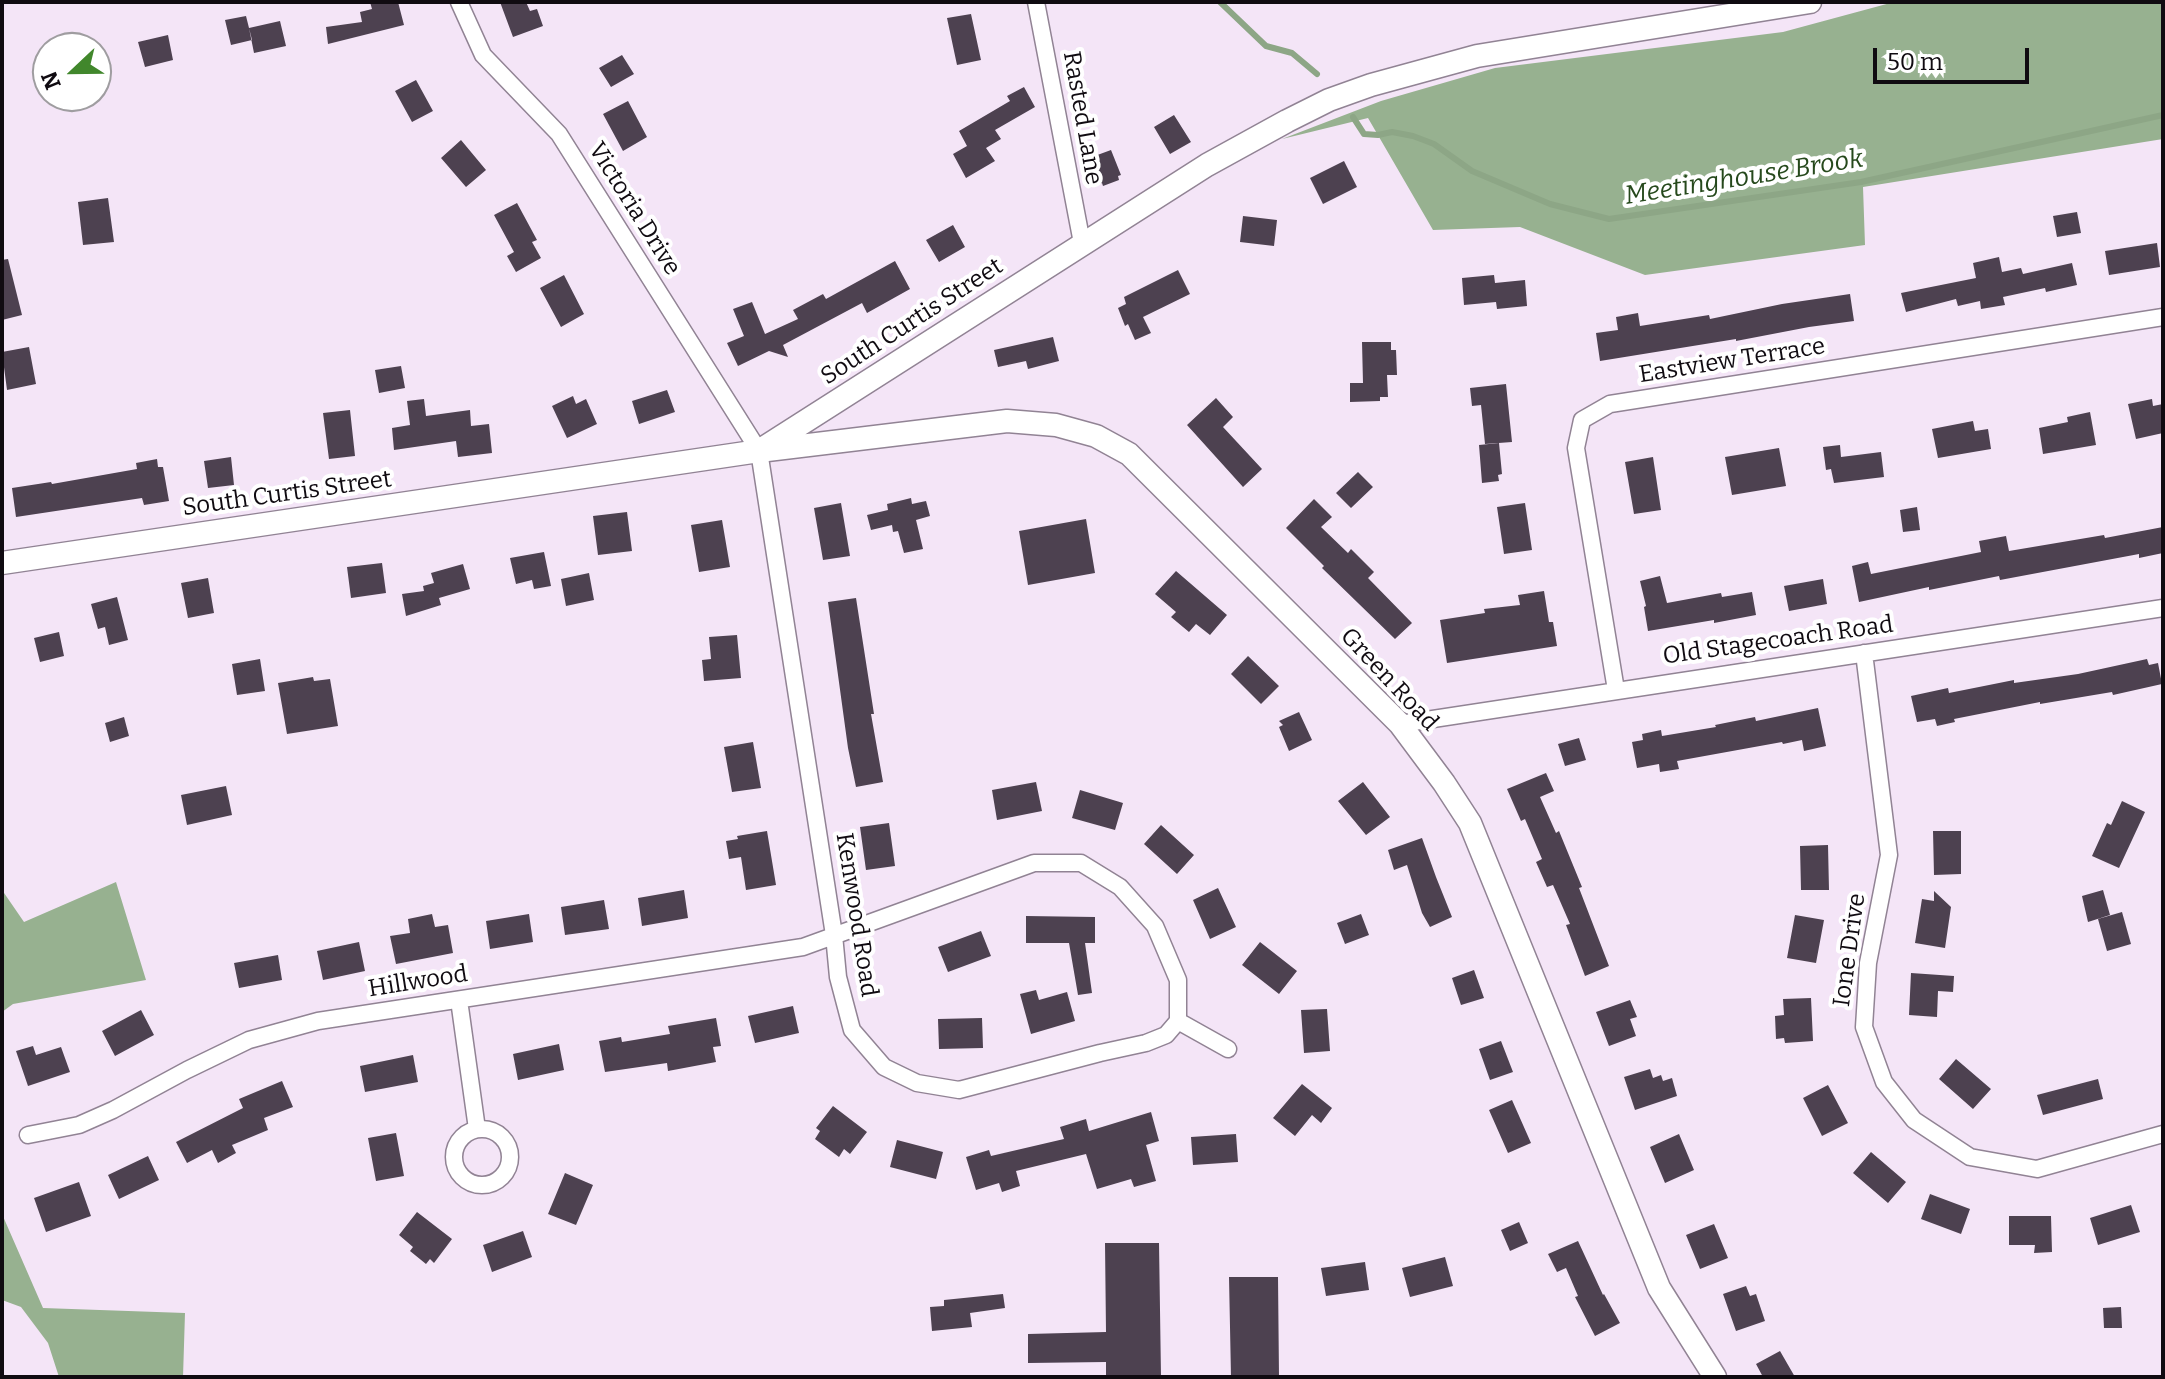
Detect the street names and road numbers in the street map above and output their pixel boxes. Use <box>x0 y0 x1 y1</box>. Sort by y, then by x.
street label: Rasted Lane <box>1056 49 1108 187</box>
street label: Victoria Drive <box>582 137 686 281</box>
street label: South Curtis Street <box>816 252 1008 392</box>
street label: Eastview Terrace <box>1637 332 1827 390</box>
street label: South Curtis Street <box>180 465 394 523</box>
street label: Old Stagecoach Road <box>1661 611 1895 671</box>
street label: Green Road <box>1334 622 1444 738</box>
street label: Kenwood Road <box>829 831 883 999</box>
street label: Ione Drive <box>1828 891 1872 1009</box>
street label: Hillwood <box>366 960 470 1004</box>

